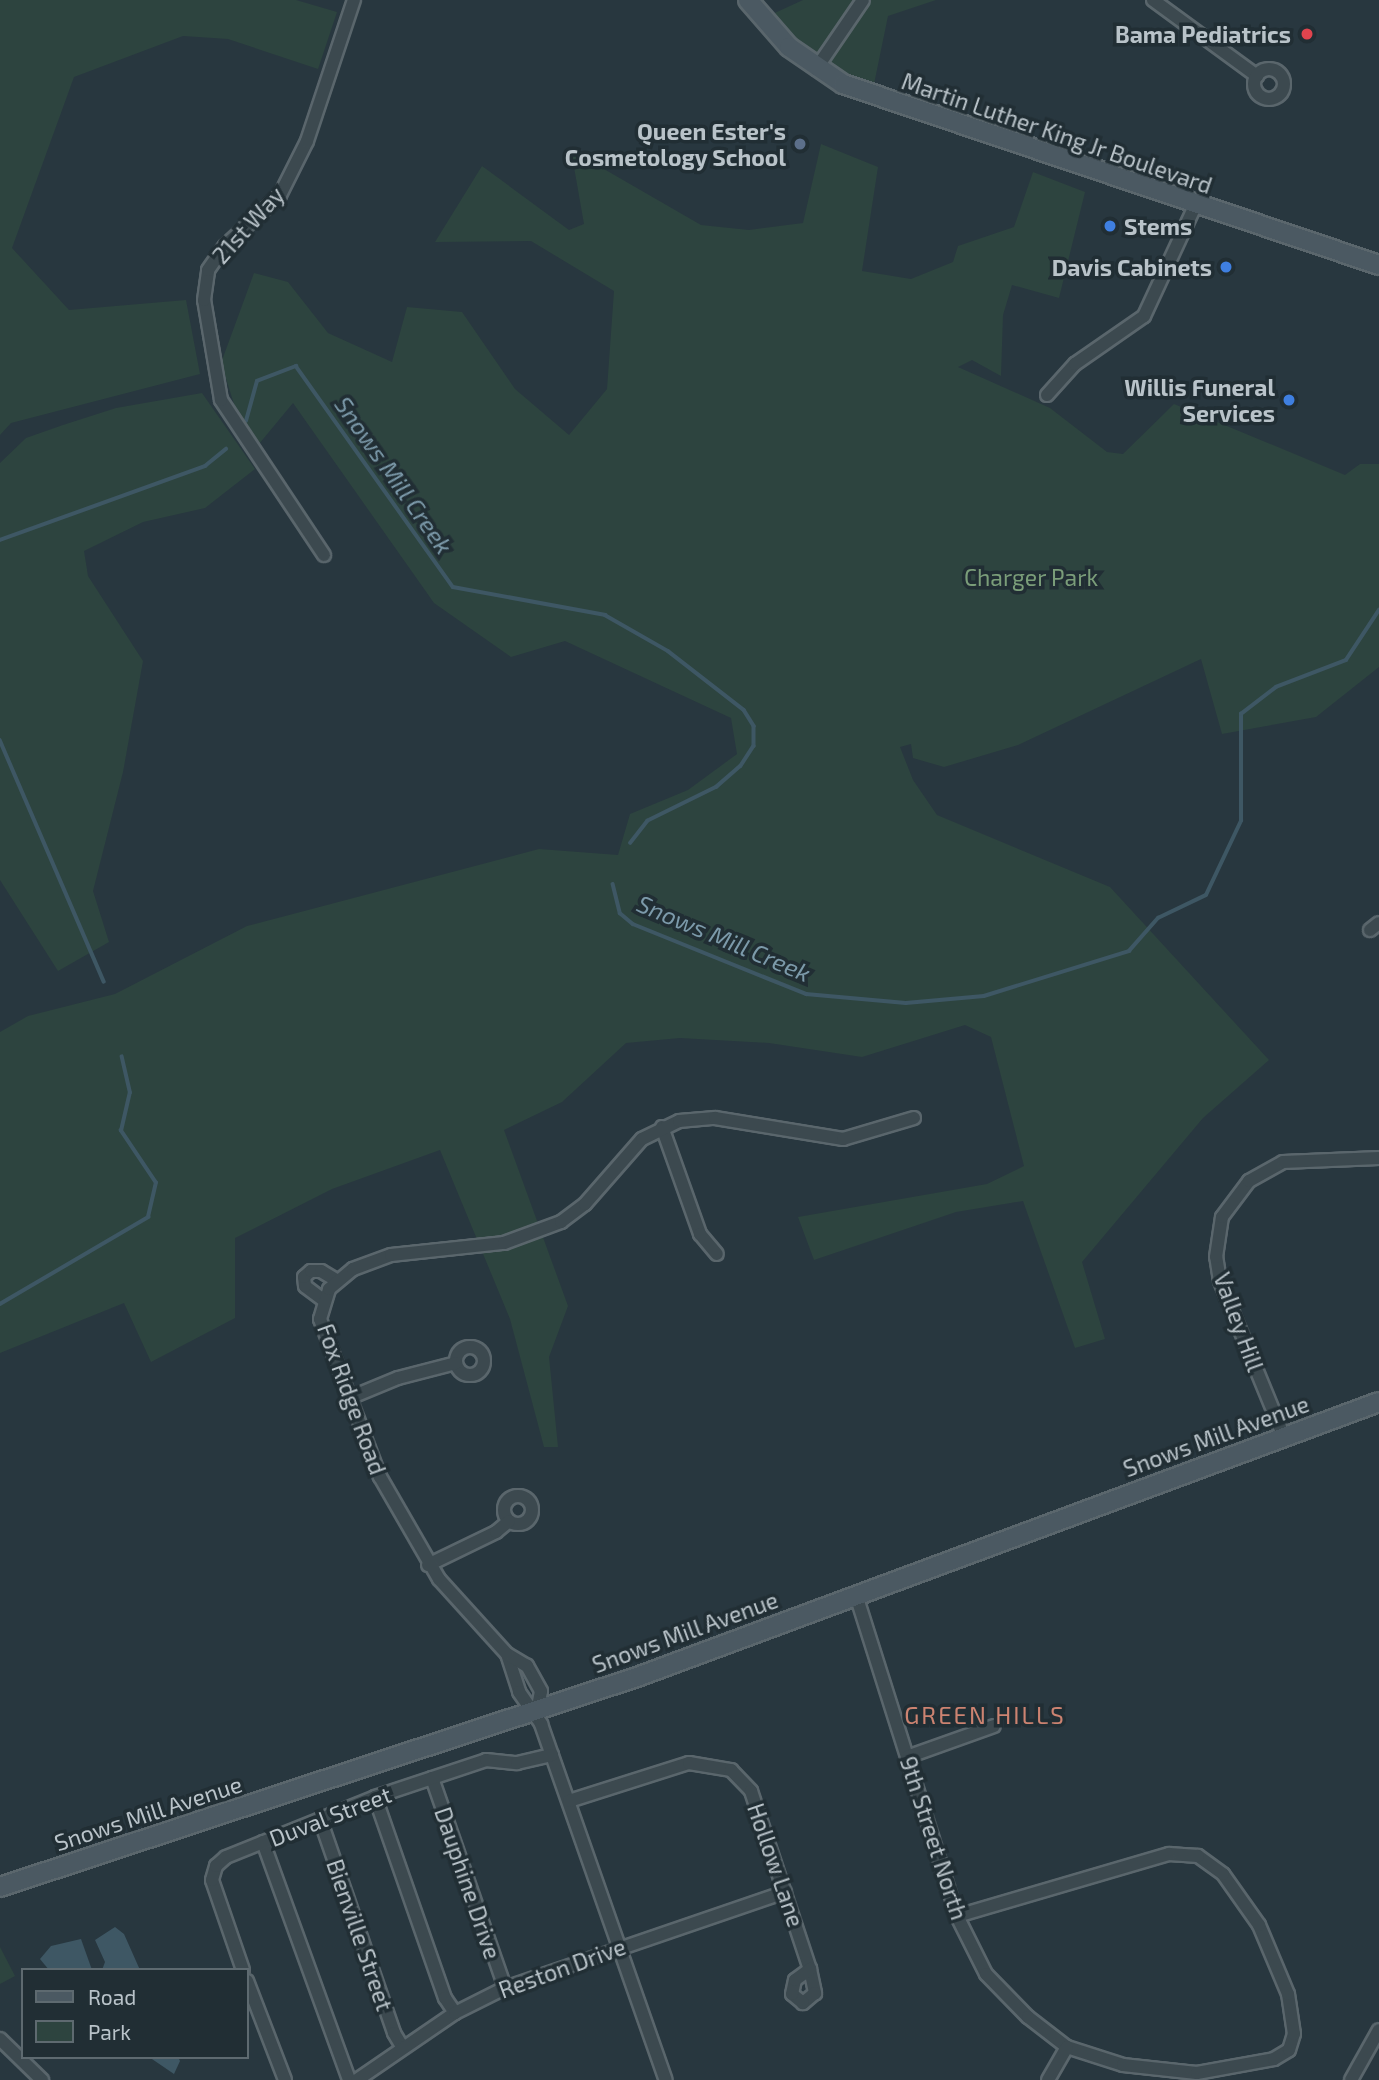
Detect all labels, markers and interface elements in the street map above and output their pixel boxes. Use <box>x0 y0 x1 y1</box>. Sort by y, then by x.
place label: Bama Pediatrics <box>1115 20 1291 48</box>
marker: Bama Pediatrics <box>1297 24 1317 44</box>
street label: Martin Luther King Jr Boulevard <box>897 67 1217 199</box>
place label: Queen Ester's Cosmetology School <box>564 117 786 171</box>
marker: Queen Ester's Cosmetology School <box>792 136 808 152</box>
street label: 21st Way <box>206 181 290 269</box>
place label: Stems <box>1124 212 1192 240</box>
marker: Stems <box>1102 218 1118 234</box>
place label: Davis Cabinets <box>1052 253 1212 281</box>
marker: Davis Cabinets <box>1218 259 1234 275</box>
place label: Willis Funeral Services <box>1124 373 1275 427</box>
water label: Snows Mill Creek <box>329 390 459 560</box>
marker: Willis Funeral Services <box>1281 392 1297 408</box>
park label: Charger Park <box>964 563 1098 591</box>
water label: Snows Mill Creek <box>633 888 815 988</box>
street label: Valley Hill <box>1208 1268 1270 1376</box>
street label: Fox Ridge Road <box>312 1320 392 1478</box>
street label: Snows Mill Avenue <box>1119 1389 1313 1483</box>
street label: Snows Mill Avenue <box>588 1585 782 1679</box>
district label: GREEN HILLS <box>906 1701 1064 1729</box>
street label: 9th Street North <box>895 1753 973 1923</box>
street label: Snows Mill Avenue <box>50 1769 246 1857</box>
street label: Duval Street <box>265 1780 395 1852</box>
street label: Hollow Lane <box>742 1799 810 1931</box>
street label: Dauphine Drive <box>429 1803 507 1963</box>
street label: Bienville Street <box>321 1856 399 2014</box>
street label: Reston Drive <box>495 1932 629 2004</box>
legend <box>21 1968 248 2059</box>
text: Road <box>88 1984 136 2009</box>
text: Park <box>88 2019 131 2044</box>

